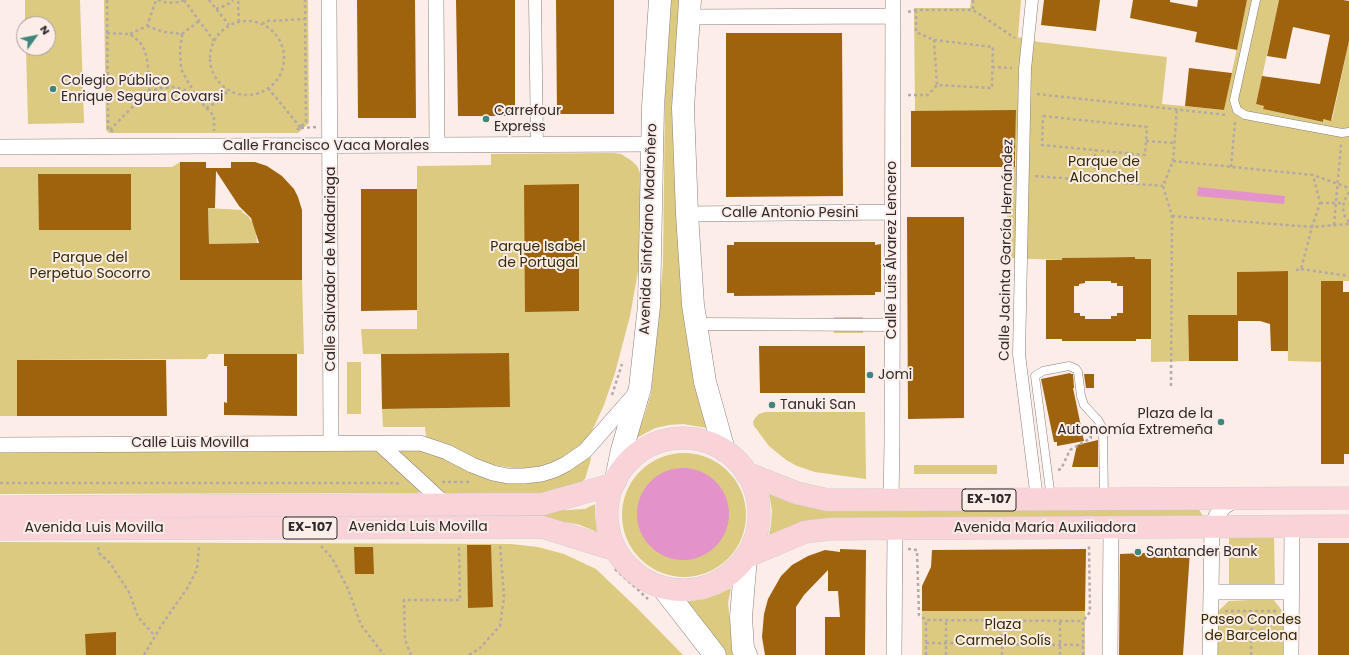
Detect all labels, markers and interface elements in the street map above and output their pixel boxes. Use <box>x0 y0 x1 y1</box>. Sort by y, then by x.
north arrow <box>16 16 56 56</box>
text: N <box>36 22 54 38</box>
place label: Colegio Público Enrique Segura Covarsi <box>61 73 223 106</box>
marker: Colegio Público Enrique Segura Covarsi <box>48 84 58 94</box>
place label: Carrefour Express <box>494 103 561 136</box>
marker: Carrefour Express <box>481 114 491 124</box>
street label: Avenida Sinforiano Madroñero <box>637 123 661 335</box>
street label: Calle Francisco Vaca Morales <box>223 138 429 154</box>
street label: Calle Jacinta García Hernández <box>997 139 1017 361</box>
park label: Parque de Alconchel <box>1068 154 1140 186</box>
street label: Calle Luis Álvarez Lencero <box>884 161 900 339</box>
street label: Calle Salvador de Madariaga <box>323 167 339 371</box>
street label: Calle Antonio Pesini <box>721 205 859 221</box>
park label: Parque Isabel de Portugal <box>490 239 586 272</box>
park label: Parque del Perpetuo Socorro <box>30 250 150 282</box>
place label: Jomi <box>878 367 912 383</box>
marker: Jomi <box>865 370 875 380</box>
place label: Tanuki San <box>780 397 856 413</box>
marker: Tanuki San <box>767 400 777 410</box>
place label: Plaza de la Autonomía Extremeña <box>1057 406 1213 438</box>
marker: Plaza de la Autonomía Extremeña <box>1216 417 1226 427</box>
street label: Calle Luis Movilla <box>131 435 249 451</box>
road number: EX-107 <box>962 489 1016 511</box>
road number: EX-107 <box>283 517 337 539</box>
street label: Avenida Luis Movilla <box>348 519 488 535</box>
street label: Avenida Luis Movilla <box>24 520 164 536</box>
street label: Avenida María Auxiliadora <box>954 520 1136 536</box>
place label: Santander Bank <box>1146 544 1257 560</box>
marker: Santander Bank <box>1133 547 1143 557</box>
park label: Paseo Condes de Barcelona <box>1201 612 1301 644</box>
park label: Plaza Carmelo Solís <box>955 617 1051 650</box>

